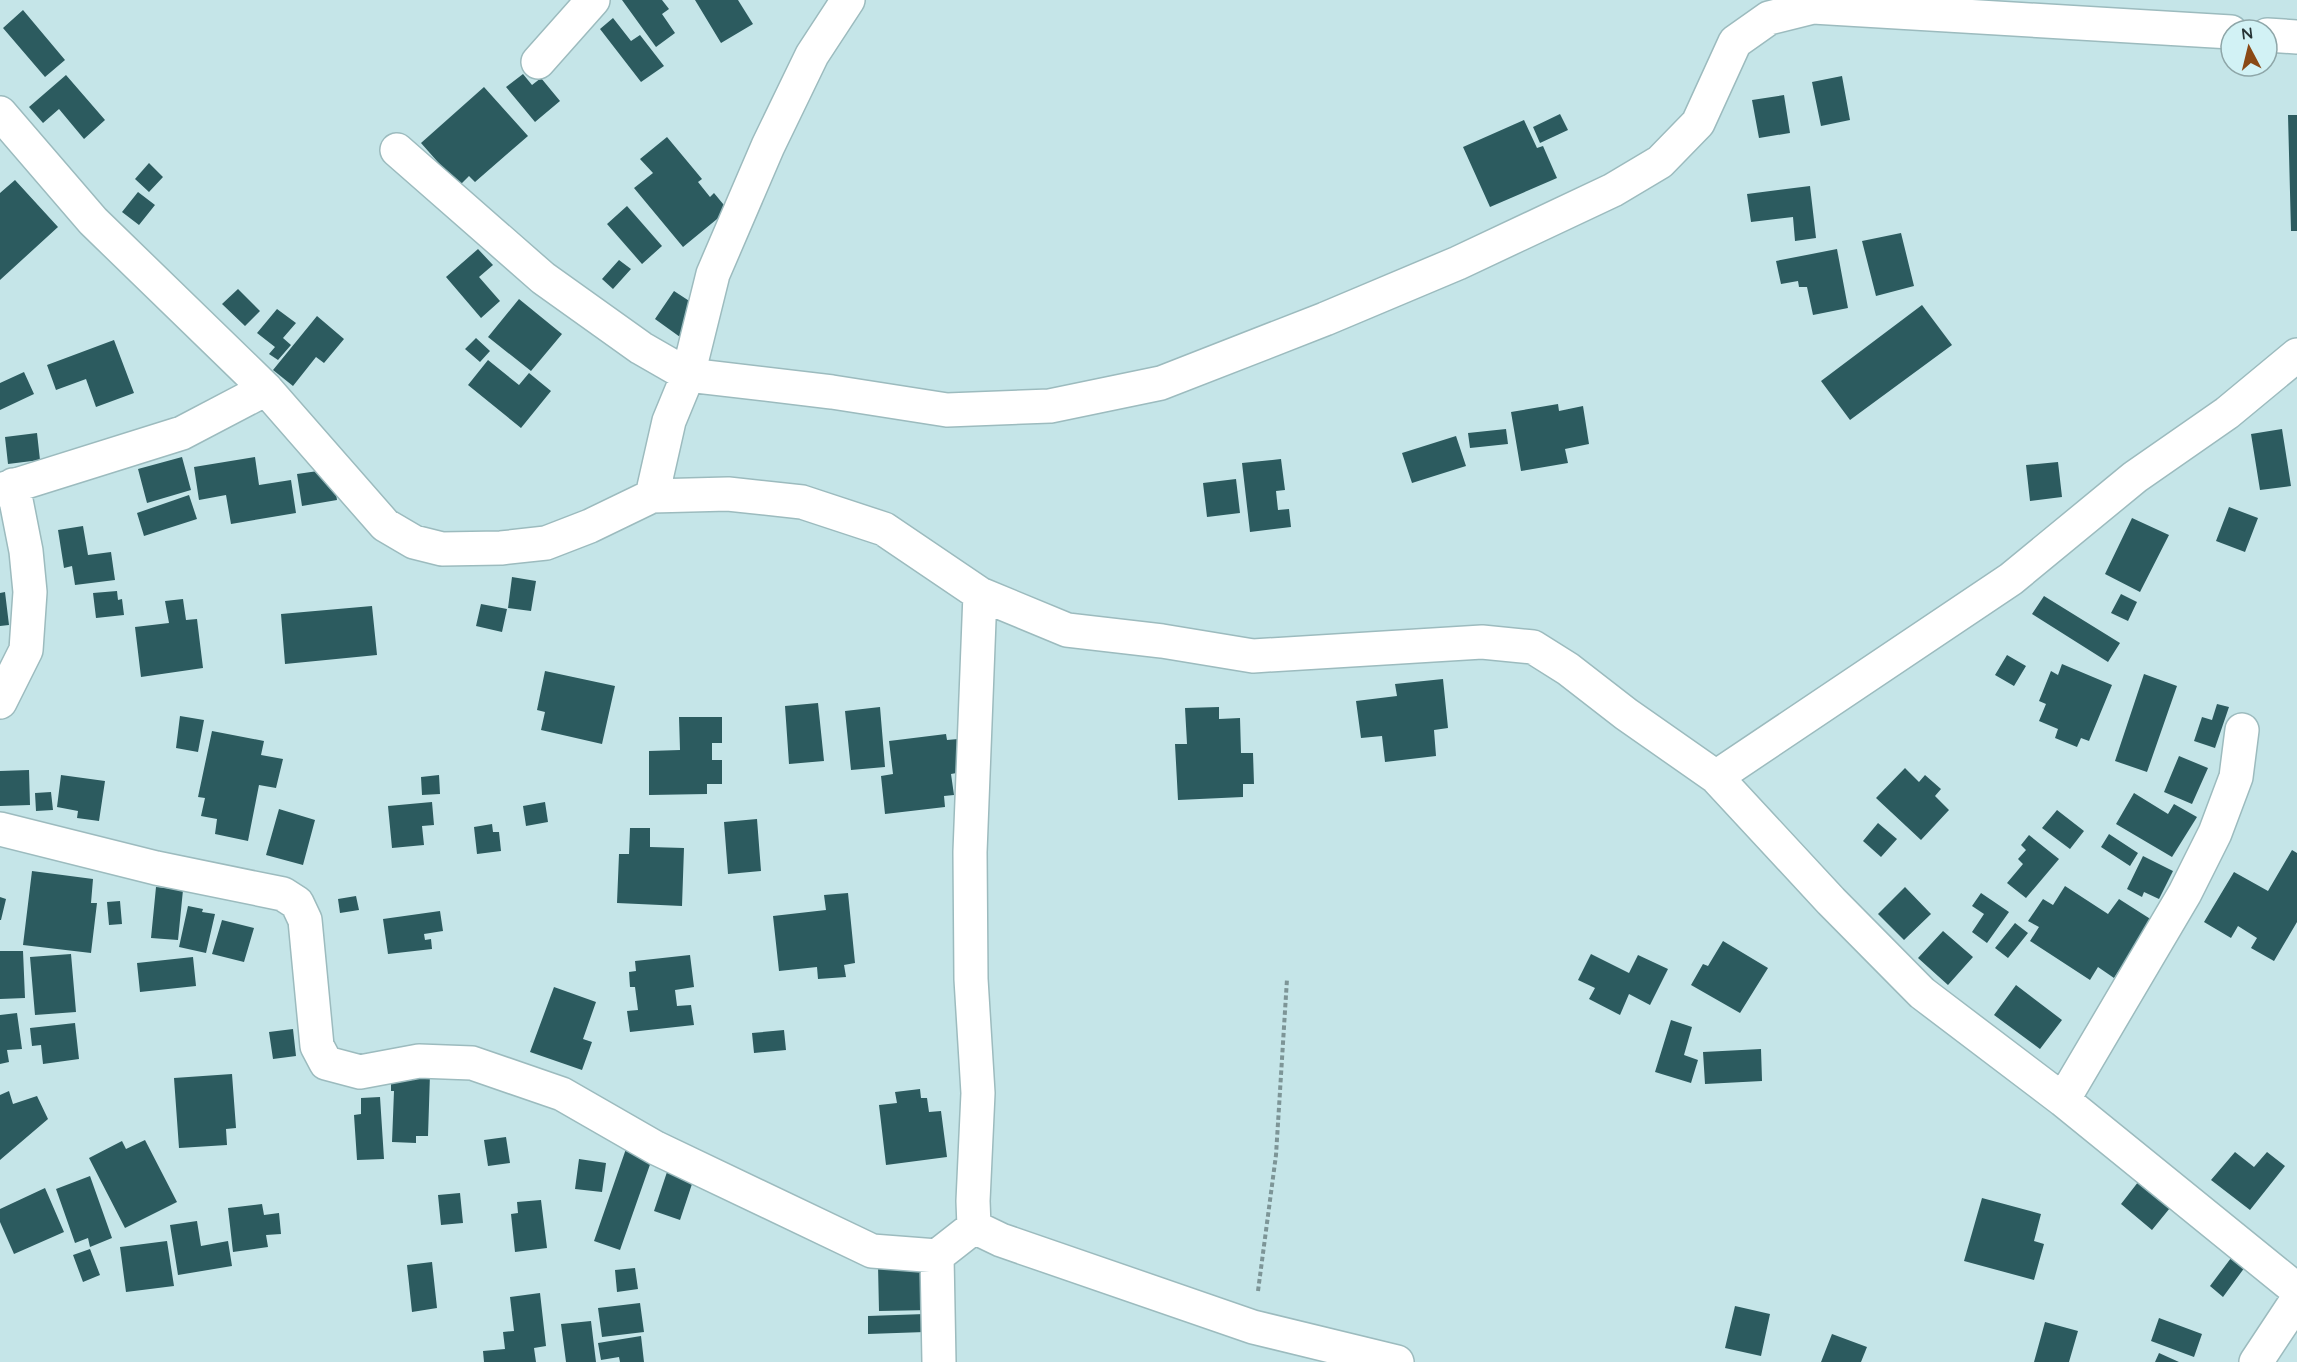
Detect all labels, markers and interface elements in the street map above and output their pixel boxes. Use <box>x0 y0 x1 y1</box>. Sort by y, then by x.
north arrow <box>2219 18 2279 78</box>
text: N <box>2240 22 2254 44</box>

